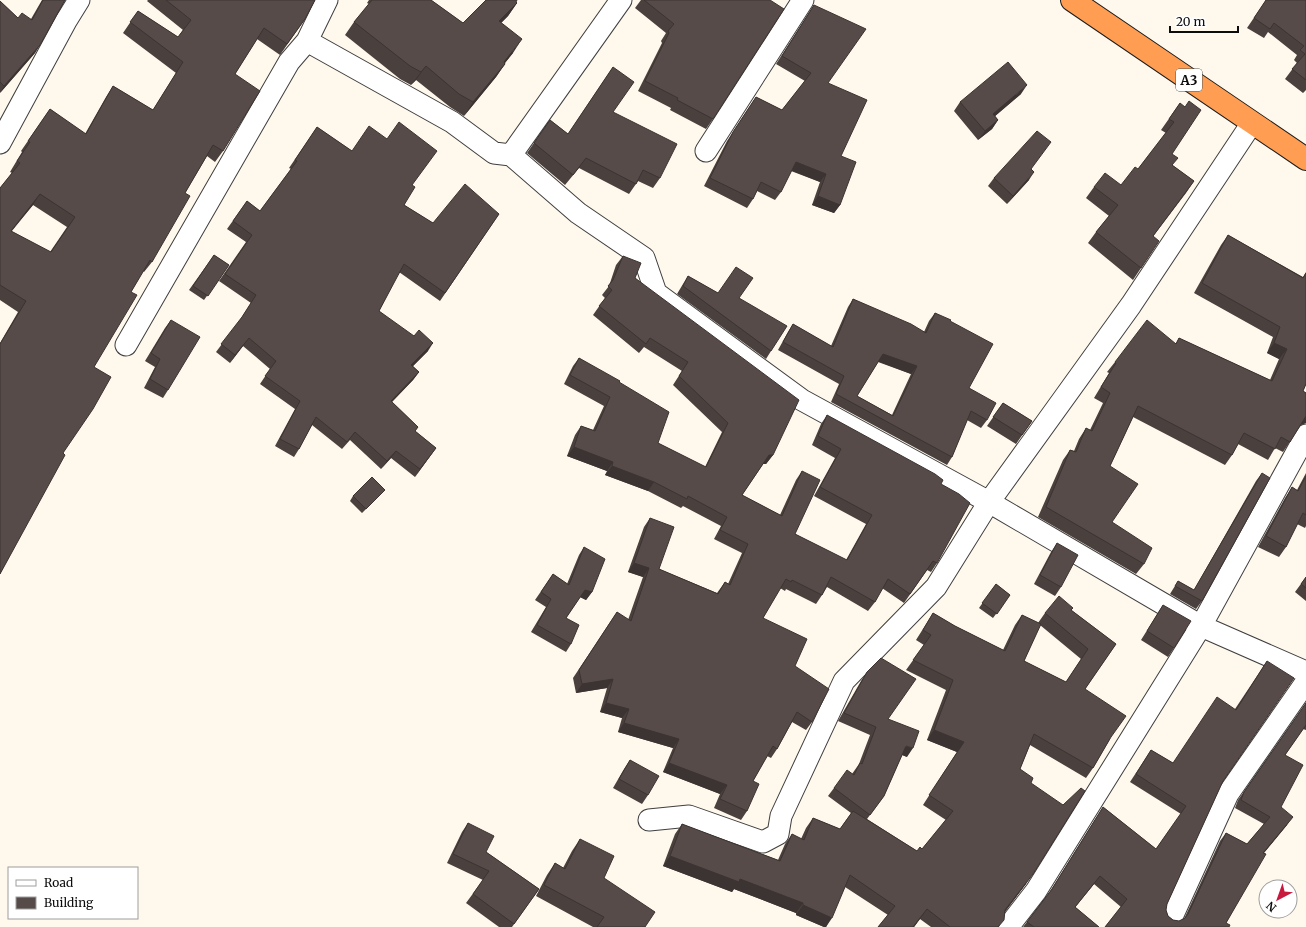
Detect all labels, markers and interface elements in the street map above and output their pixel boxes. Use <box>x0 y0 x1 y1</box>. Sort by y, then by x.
scale bar <box>1170 8 1238 34</box>
text: 20 m <box>1176 14 1205 29</box>
road number: A3 <box>1176 69 1202 91</box>
legend <box>8 867 138 919</box>
text: Road <box>44 875 73 890</box>
north arrow <box>1258 879 1298 919</box>
text: Building <box>44 895 94 910</box>
text: N <box>1263 898 1279 915</box>

